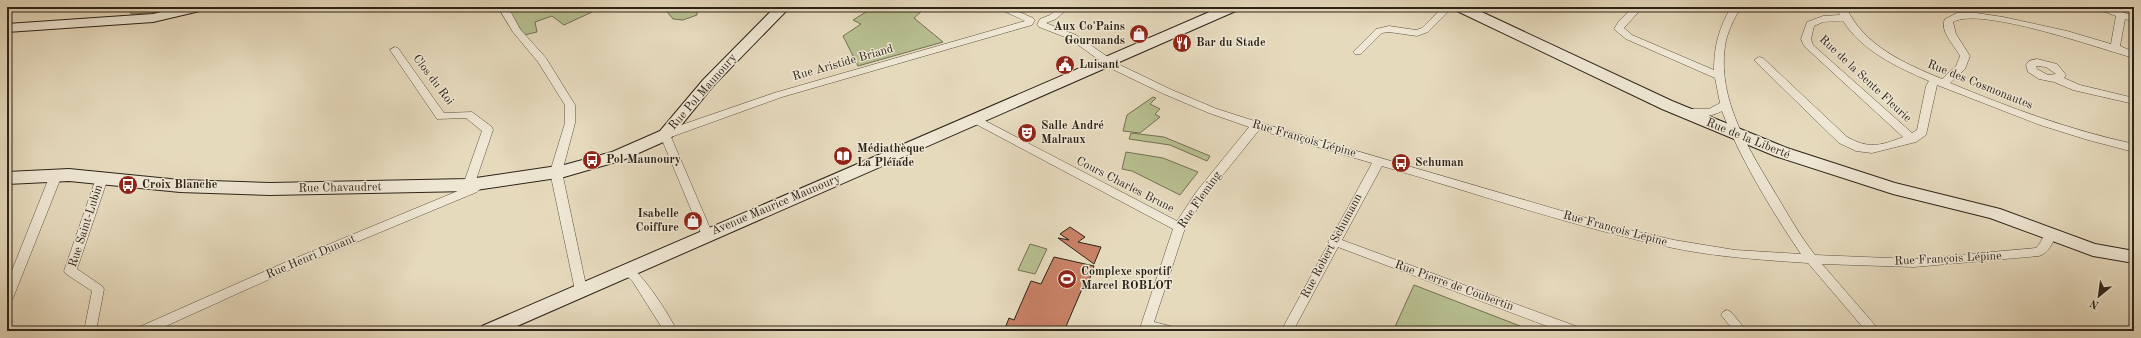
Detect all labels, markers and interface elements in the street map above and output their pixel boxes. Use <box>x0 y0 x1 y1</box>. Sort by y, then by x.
place label: Aux Co'Pains Gourmands <box>1054 21 1125 47</box>
shop icon: Aux Co'Pains Gourmands <box>1128 23 1150 45</box>
restaurant icon: Bar du Stade <box>1171 32 1193 54</box>
street label: Rue de la Sente Fleurie <box>1817 33 1914 125</box>
place label: Bar du Stade <box>1196 37 1266 49</box>
street label: Rue Aristide Briand <box>791 43 895 83</box>
street label: Rue Pol Maunoury <box>667 51 740 132</box>
street label: Clos du Roi <box>410 53 456 107</box>
public building icon: Luisant <box>1054 54 1076 76</box>
street label: Rue des Cosmonautes <box>1926 58 2034 112</box>
place label: Luisant <box>1079 59 1120 71</box>
street label: Rue de la Liberté <box>1704 117 1792 161</box>
street label: Rue François Lépine <box>1251 118 1358 160</box>
place label: Salle André Malraux <box>1041 120 1104 146</box>
theatre icon: Salle André Malraux <box>1016 122 1038 144</box>
place label: Médiathèque La Pléïade <box>857 143 925 169</box>
library icon: Médiathèque La Pléïade <box>832 145 854 167</box>
bus stop icon: Pol Maunoury <box>581 149 603 171</box>
bus stop icon: Schuman <box>1390 152 1412 174</box>
place label: Pol Maunoury <box>606 154 681 166</box>
street label: Cours Charles Brune <box>1074 155 1176 215</box>
place label: Schuman <box>1415 157 1464 169</box>
street label: Rue Fleming <box>1176 169 1224 231</box>
street label: Avenue Maurice Maunoury <box>710 172 843 238</box>
bus stop icon: Croix Blanche <box>117 174 139 196</box>
place label: Croix Blanche <box>142 179 218 191</box>
street label: Rue Chavaudret <box>298 181 382 195</box>
street label: Rue Saint-Lubin <box>67 183 105 269</box>
street label: Rue Robert Schumann <box>1299 191 1365 300</box>
place label: Isabelle Coiffure <box>636 208 679 234</box>
street label: Rue François Lépine <box>1562 209 1669 249</box>
shop icon: Isabelle Coiffure <box>682 210 704 232</box>
street label: Rue Henri Dunant <box>265 233 357 281</box>
street label: Rue François Lépine <box>1894 250 2002 268</box>
street label: Rue Pierre de Coubertin <box>1393 259 1516 313</box>
place label: Complexe sportif Marcel ROBLOT <box>1081 266 1173 292</box>
sports icon: Complexe sportif Marcel ROBLOT <box>1056 268 1078 290</box>
north arrow <box>2079 276 2119 316</box>
text: N <box>2088 296 2101 310</box>

